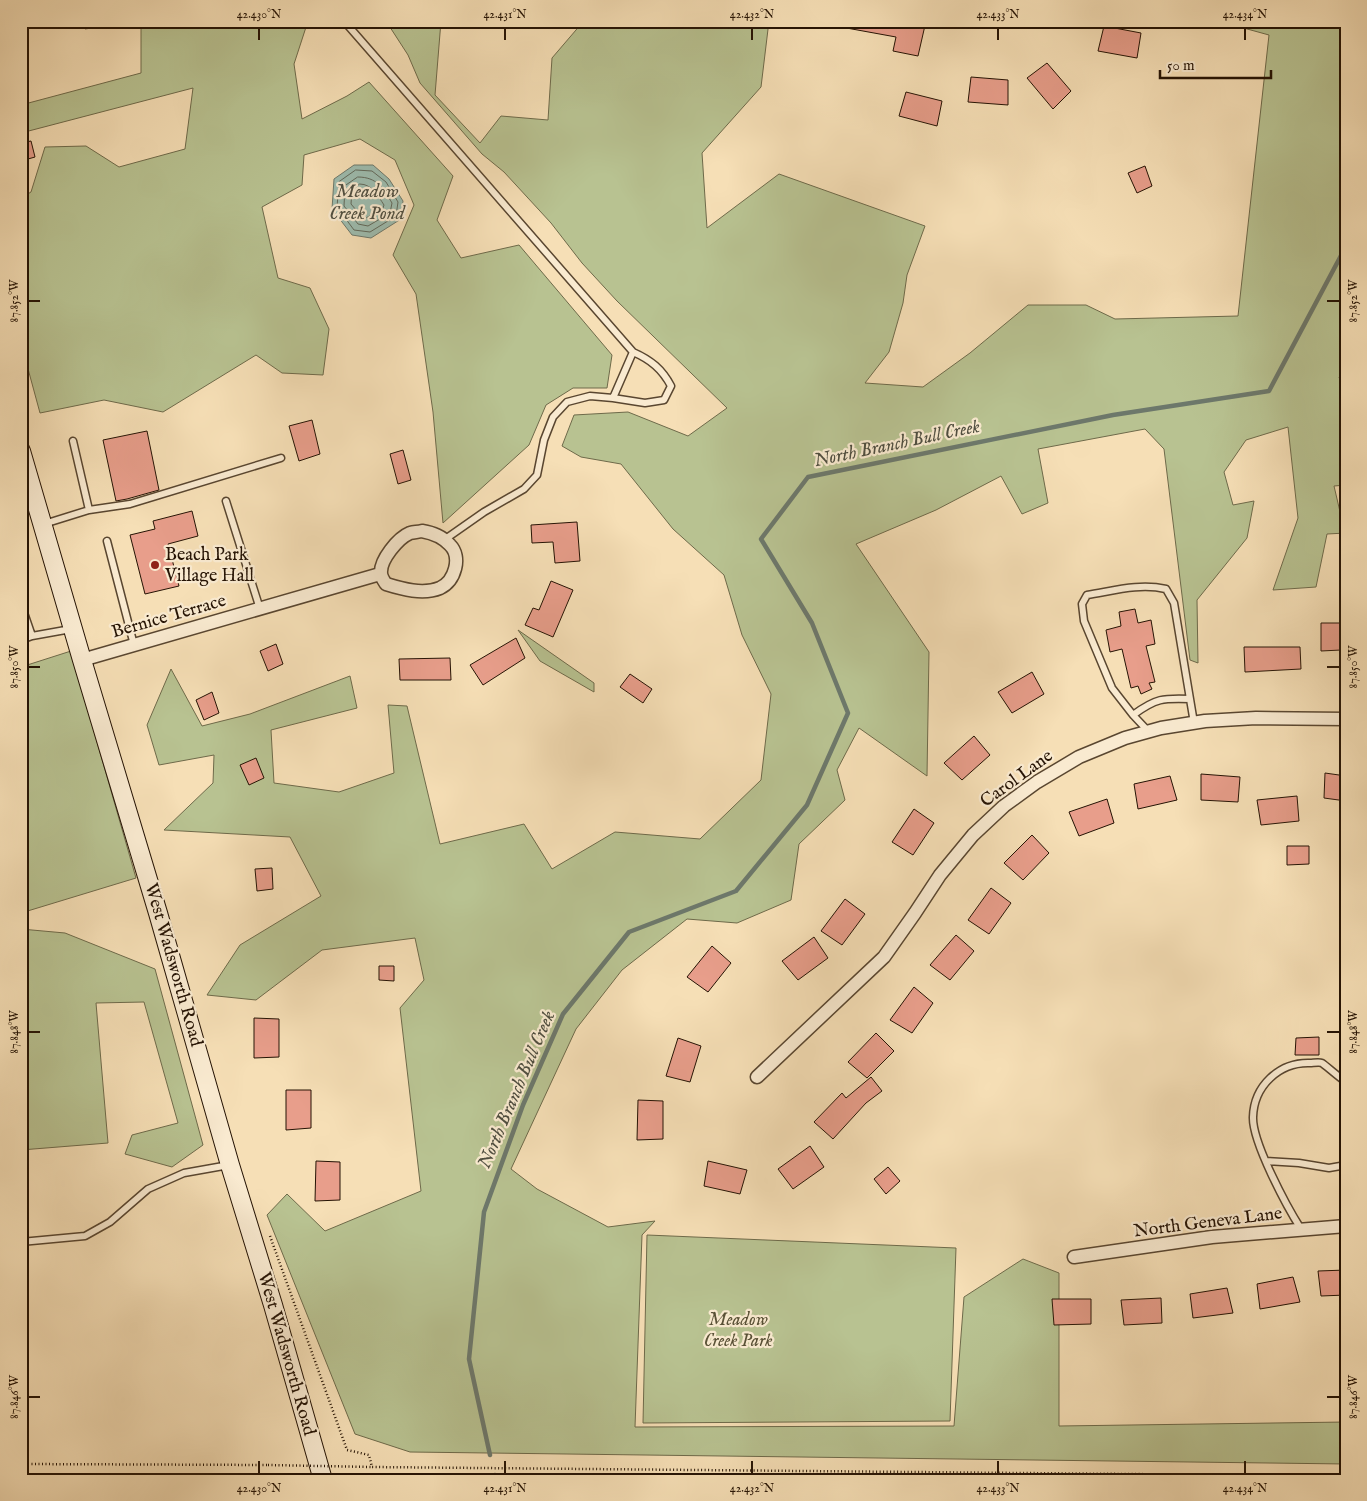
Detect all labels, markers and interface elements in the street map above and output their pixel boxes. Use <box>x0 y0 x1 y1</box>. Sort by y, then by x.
text: 42.430°N <box>237 7 282 22</box>
text: 42.431°N <box>483 7 527 22</box>
text: 42.432°N <box>730 7 775 22</box>
text: 42.433°N <box>976 7 1020 22</box>
text: 42.434°N <box>1223 7 1268 22</box>
scale bar <box>1160 48 1271 80</box>
text: 50 m <box>1167 56 1195 75</box>
water label: Meadow Creek Pond <box>329 180 406 226</box>
text: 87.852°W <box>7 279 22 322</box>
text: 87.852°W <box>1346 279 1361 322</box>
water label: North Branch Bull Creek <box>812 415 983 473</box>
place label: Beach Park Village Hall <box>164 544 254 588</box>
marker: Beach Park Village Hall <box>149 559 161 571</box>
street label: Bernice Terrace <box>109 590 229 644</box>
text: 87.850°W <box>7 645 22 689</box>
text: 87.850°W <box>1346 645 1361 689</box>
street label: Carol Lane <box>976 745 1058 813</box>
street label: West Wadsworth Road <box>139 881 207 1050</box>
water label: North Branch Bull Creek <box>473 1007 561 1173</box>
text: 87.848°W <box>7 1010 22 1054</box>
text: 87.848°W <box>1346 1010 1361 1054</box>
street label: North Geneva Lane <box>1132 1202 1284 1244</box>
street label: West Wadsworth Road <box>252 1270 320 1439</box>
park label: Meadow Creek Park <box>704 1309 772 1353</box>
text: 87.846°W <box>7 1375 22 1419</box>
text: 87.846°W <box>1346 1375 1361 1419</box>
text: 42.430°N <box>237 1481 282 1496</box>
text: 42.431°N <box>483 1481 527 1496</box>
text: 42.432°N <box>730 1481 775 1496</box>
text: 42.433°N <box>976 1481 1020 1496</box>
text: 42.434°N <box>1223 1481 1268 1496</box>

